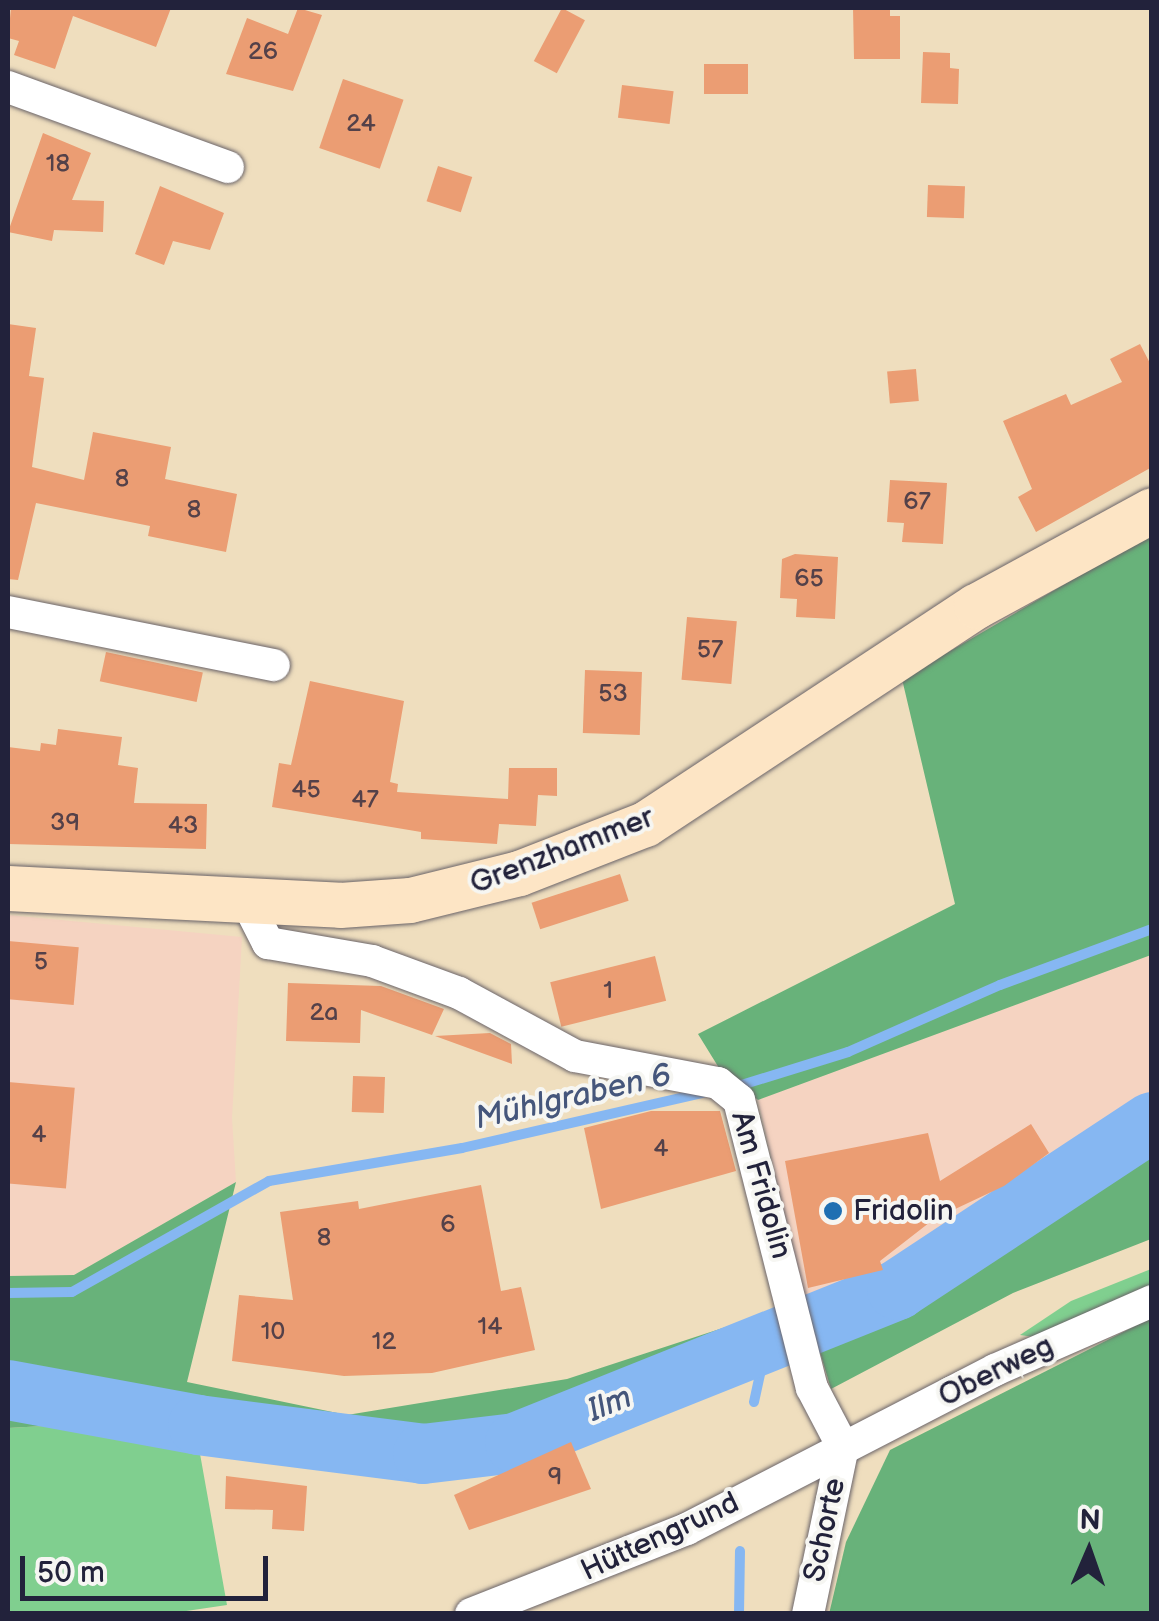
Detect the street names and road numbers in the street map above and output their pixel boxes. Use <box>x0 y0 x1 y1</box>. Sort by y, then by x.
street label: Grenzhammer <box>465 800 659 902</box>
street label: Am Fridolin <box>723 1107 799 1263</box>
street label: Oberweg <box>933 1328 1059 1414</box>
street label: Schorte <box>796 1475 854 1585</box>
street label: Hüttengrund <box>575 1485 745 1589</box>

